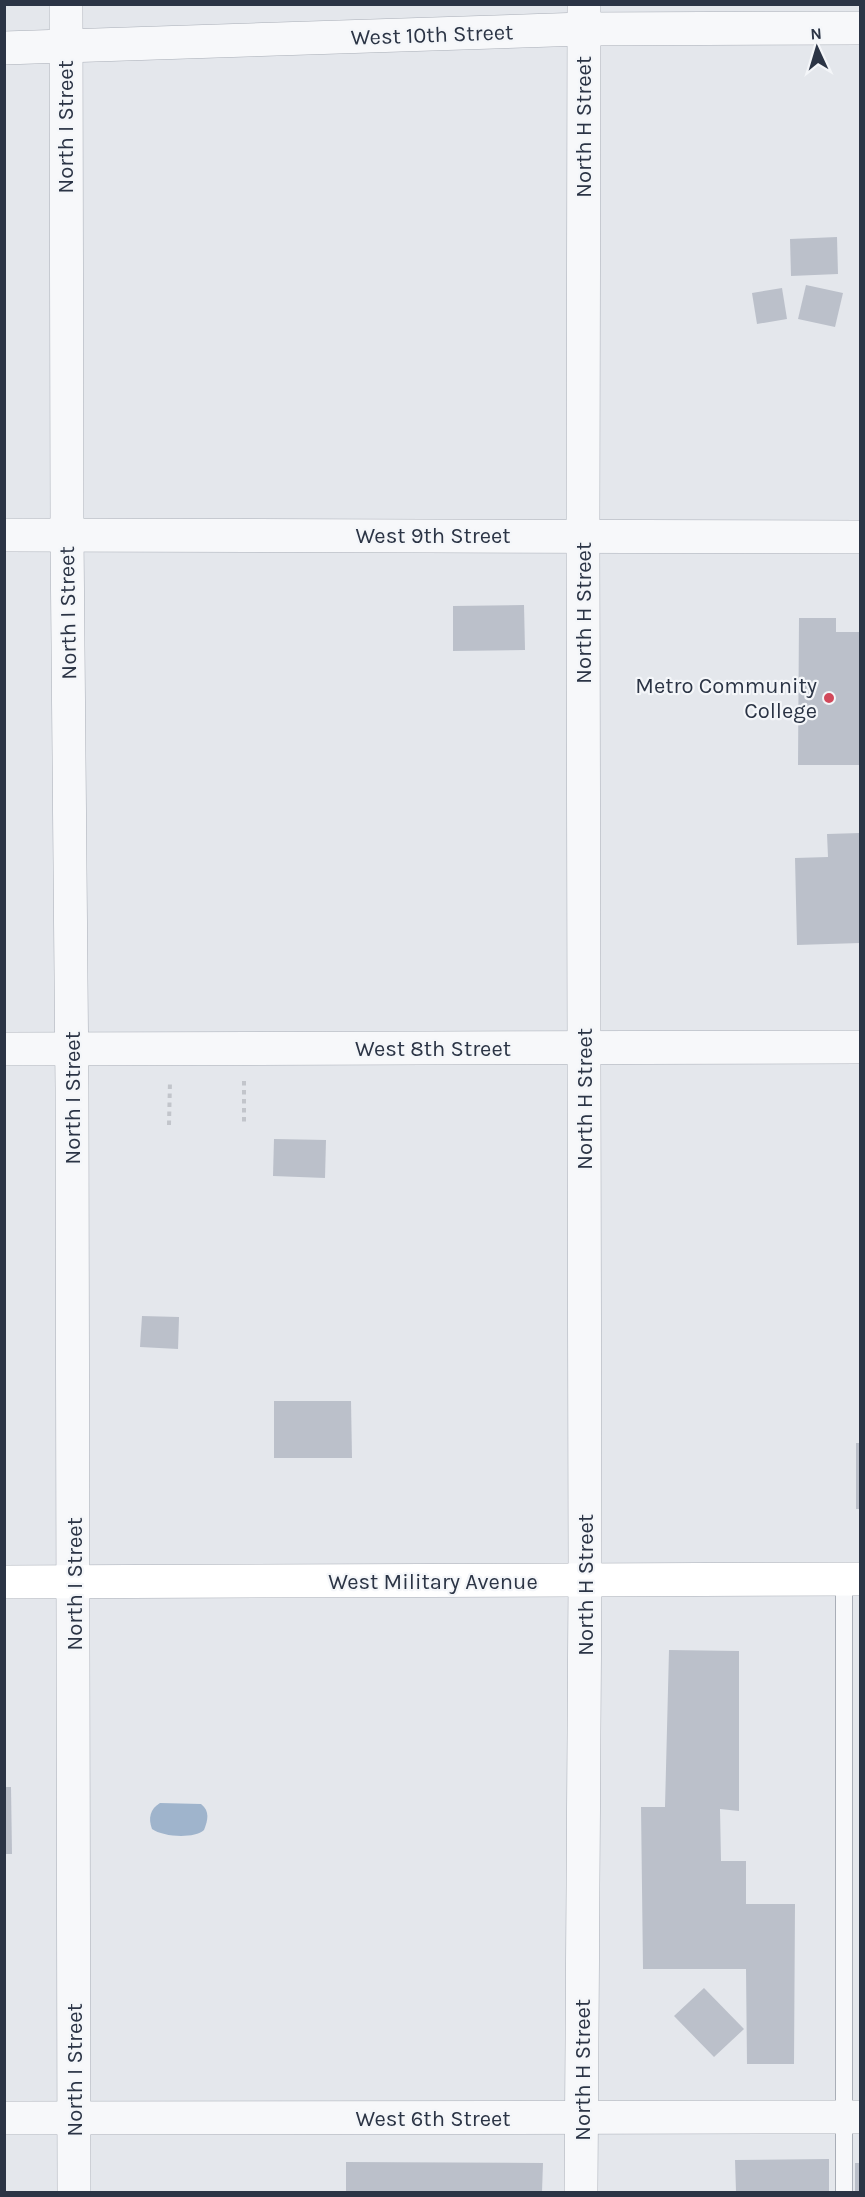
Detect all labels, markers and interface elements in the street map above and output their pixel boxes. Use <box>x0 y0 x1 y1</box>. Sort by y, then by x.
north arrow <box>787 18 847 78</box>
street label: West 10th Street <box>350 19 514 51</box>
text: N <box>810 24 822 43</box>
street label: North H Street <box>571 56 597 198</box>
street label: North I Street <box>53 60 79 194</box>
street label: West 9th Street <box>355 523 511 549</box>
street label: North H Street <box>571 542 597 684</box>
street label: North I Street <box>54 546 82 680</box>
place label: Metro Community College <box>635 673 817 724</box>
marker: Metro Community College <box>822 691 836 705</box>
street label: North H Street <box>572 1028 598 1170</box>
street label: North I Street <box>60 1031 86 1165</box>
street label: West 8th Street <box>355 1036 511 1062</box>
street label: North H Street <box>573 1514 599 1656</box>
street label: North I Street <box>62 1517 88 1651</box>
street label: West Military Avenue <box>328 1569 538 1595</box>
street label: North H Street <box>570 1999 596 2141</box>
street label: North I Street <box>62 2003 88 2137</box>
street label: West 6th Street <box>355 2106 511 2132</box>

